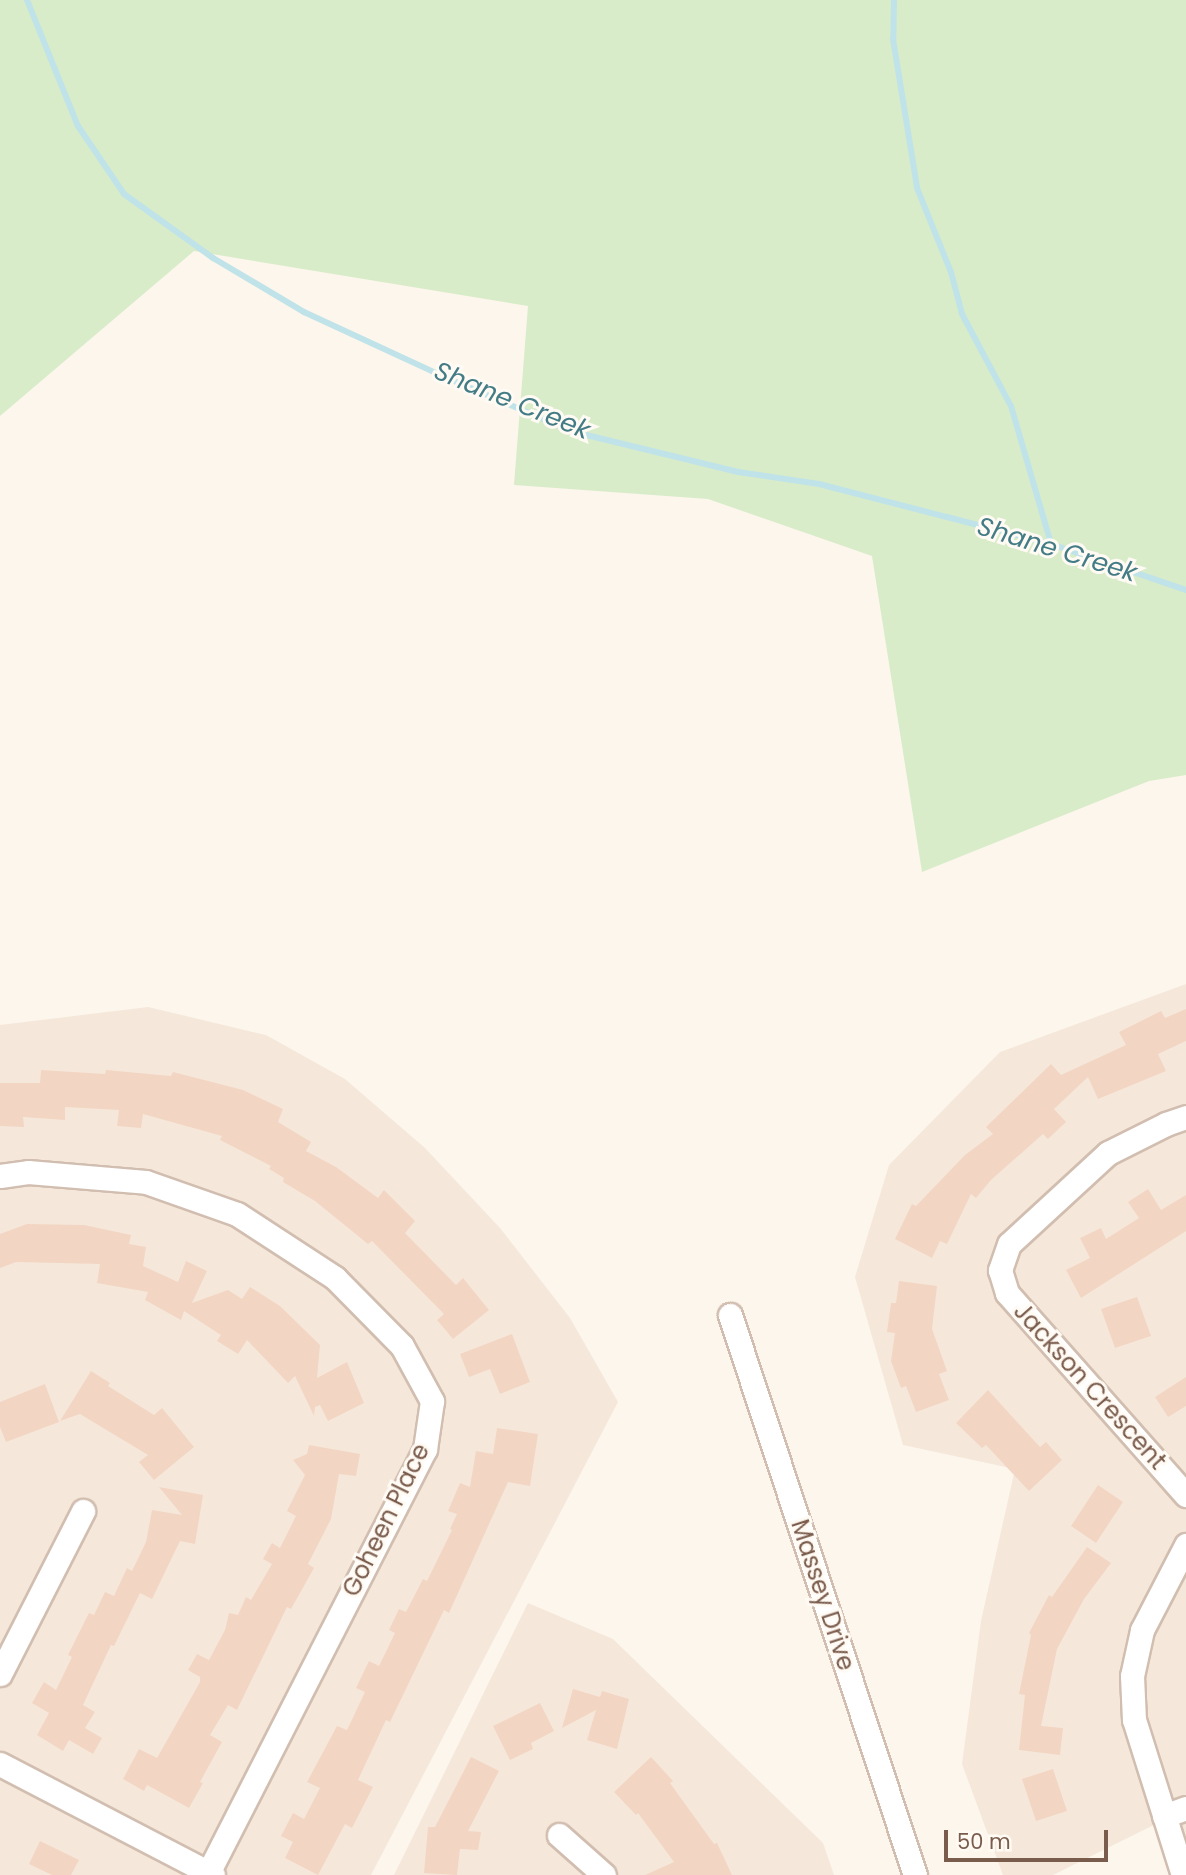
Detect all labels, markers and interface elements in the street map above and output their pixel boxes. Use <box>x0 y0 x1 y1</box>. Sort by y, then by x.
water label: Shane Creek <box>430 356 594 446</box>
water label: Shane Creek <box>973 511 1141 589</box>
street label: Jackson Crescent <box>1008 1297 1172 1475</box>
street label: Goheen Place <box>337 1439 435 1601</box>
street label: Massey Drive <box>785 1516 861 1674</box>
scale bar <box>948 1815 1112 1859</box>
text: 50 m <box>957 1827 1011 1856</box>

